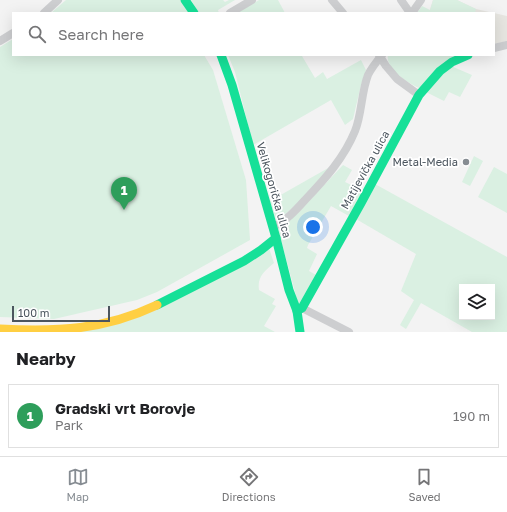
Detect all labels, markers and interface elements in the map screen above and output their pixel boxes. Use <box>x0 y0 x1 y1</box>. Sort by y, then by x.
search box <box>12 12 495 56</box>
icon: search <box>26 23 48 45</box>
text: Search here <box>58 25 144 43</box>
street label: Matijevička ulica <box>338 128 391 211</box>
street label: Velikogorička ulica <box>255 140 294 239</box>
place label: Metal-Media <box>393 155 458 168</box>
marker: Metal-Media <box>461 157 471 167</box>
pin: 1 <box>111 177 137 210</box>
your location <box>303 217 323 237</box>
map controls <box>459 284 495 320</box>
button: layers <box>459 284 495 320</box>
scale bar <box>12 304 110 323</box>
text: 100 m <box>18 306 49 319</box>
text: Nearby <box>16 348 76 369</box>
text: Gradski vrt Borovje <box>55 399 195 417</box>
text: 1 <box>27 408 33 424</box>
text: 190 m <box>453 408 490 424</box>
text: Park <box>55 417 83 433</box>
tab: Map <box>66 466 89 503</box>
tab: Directions <box>222 466 276 503</box>
tab: Saved <box>408 466 441 503</box>

